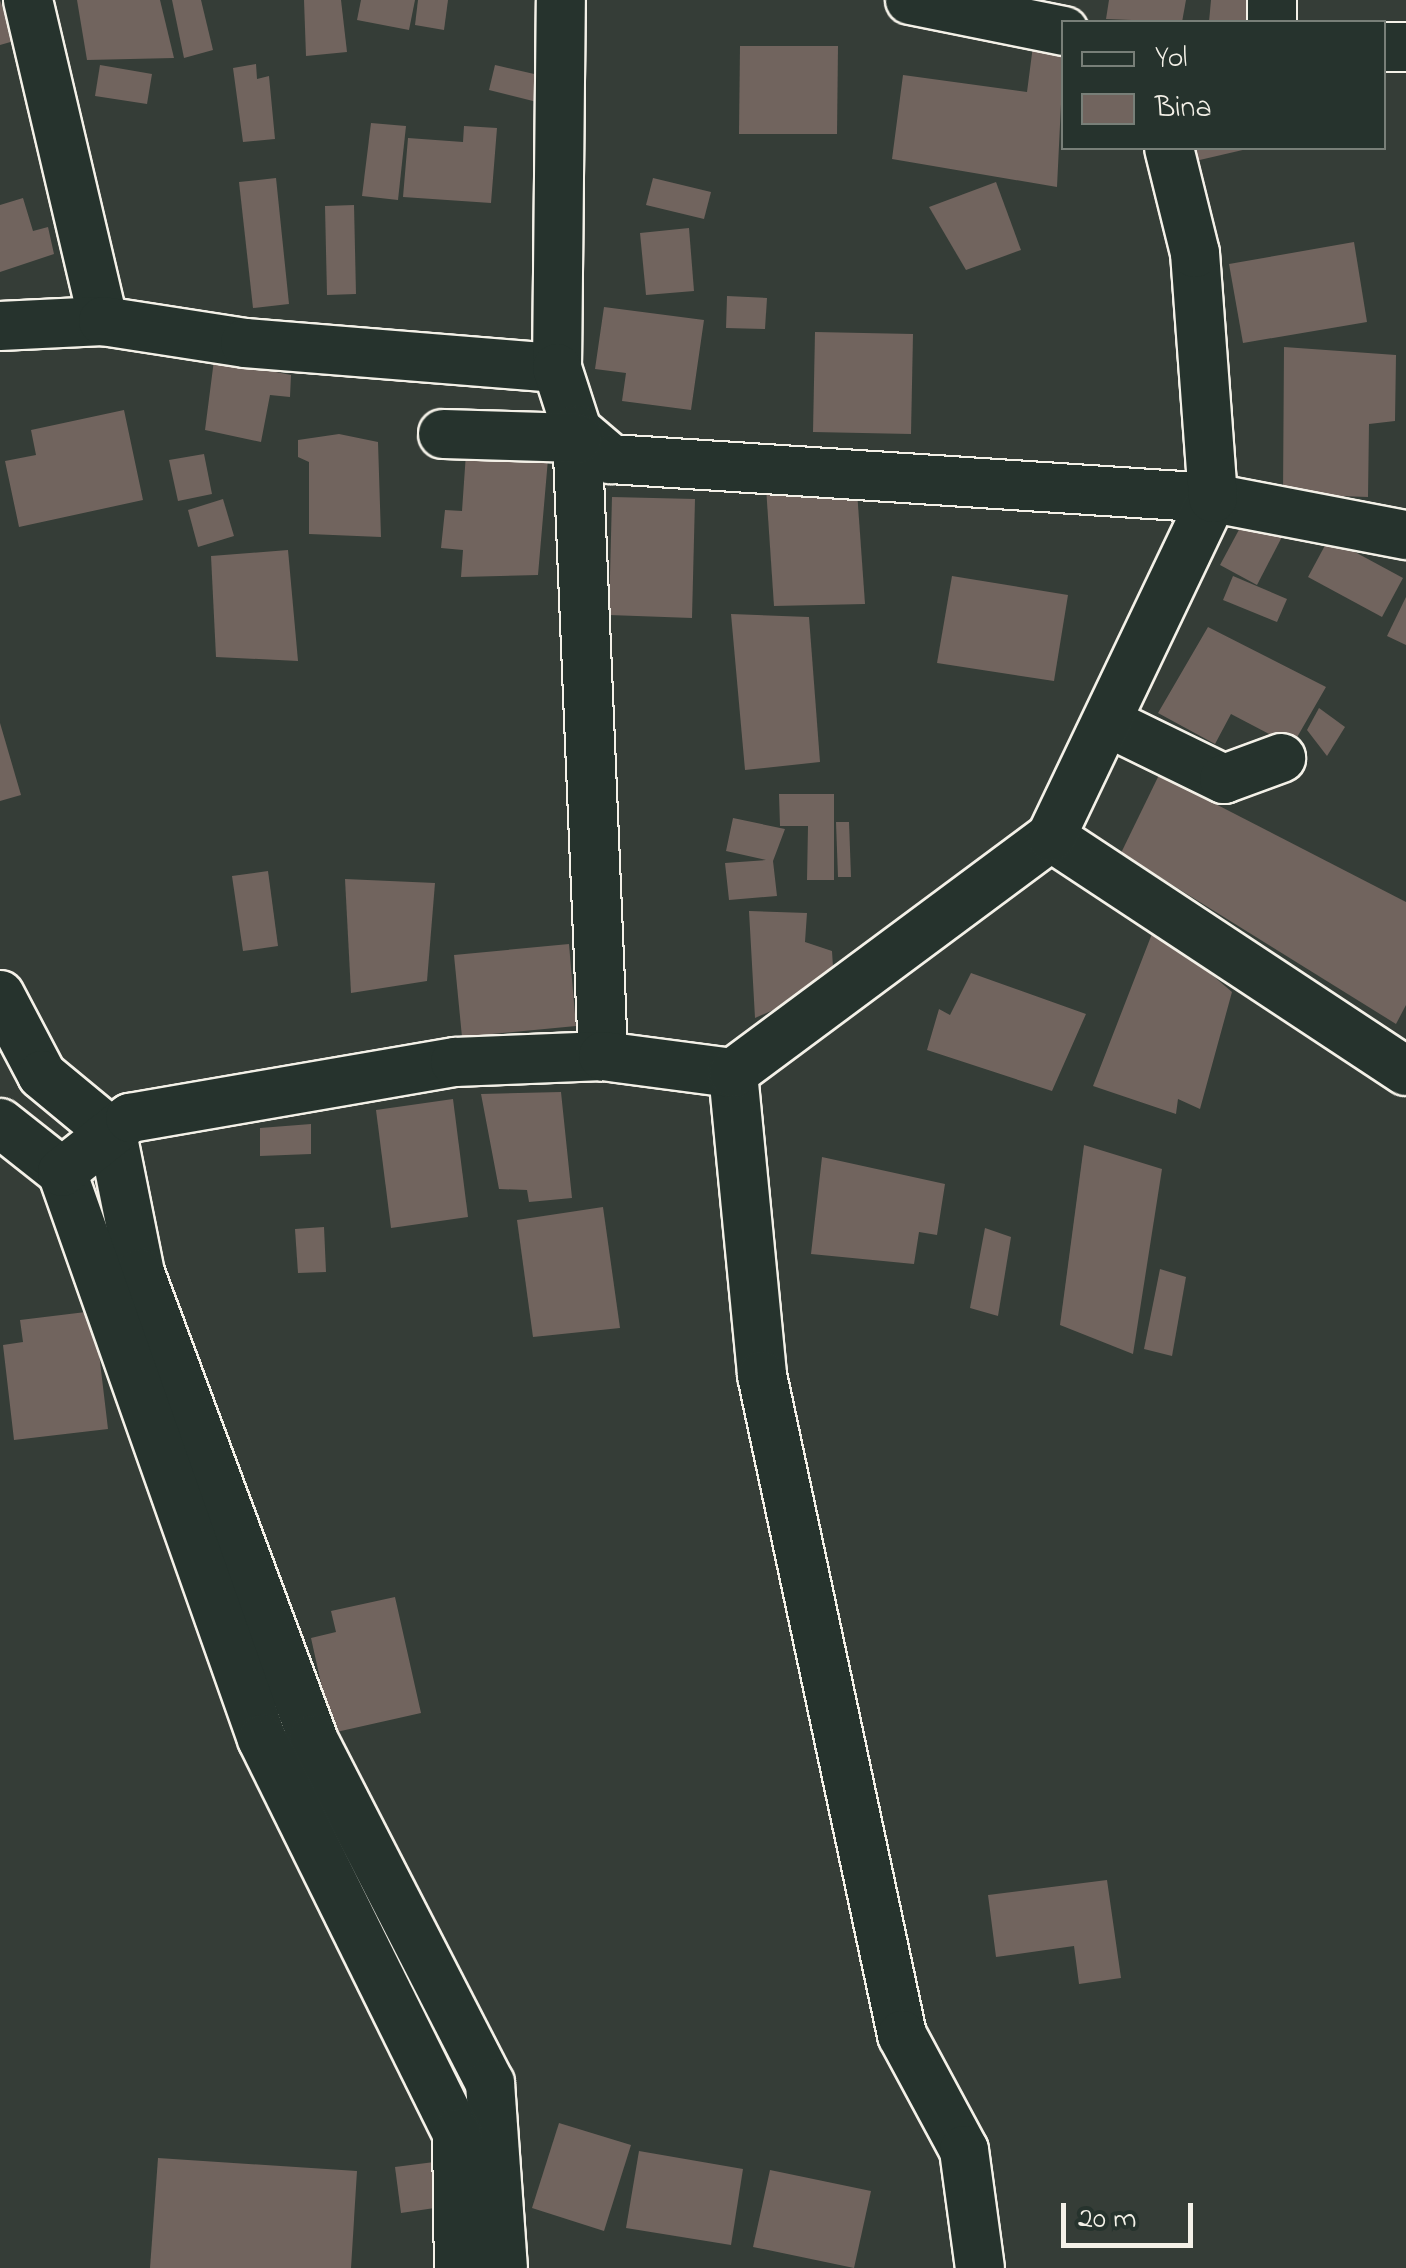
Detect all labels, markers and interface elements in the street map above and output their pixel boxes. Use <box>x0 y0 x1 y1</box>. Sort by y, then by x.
legend <box>1061 20 1386 150</box>
text: Yol <box>1155 37 1188 81</box>
text: Bina <box>1155 87 1212 131</box>
scale bar <box>1066 2183 1198 2245</box>
text: 20 m <box>1078 2198 1137 2242</box>

